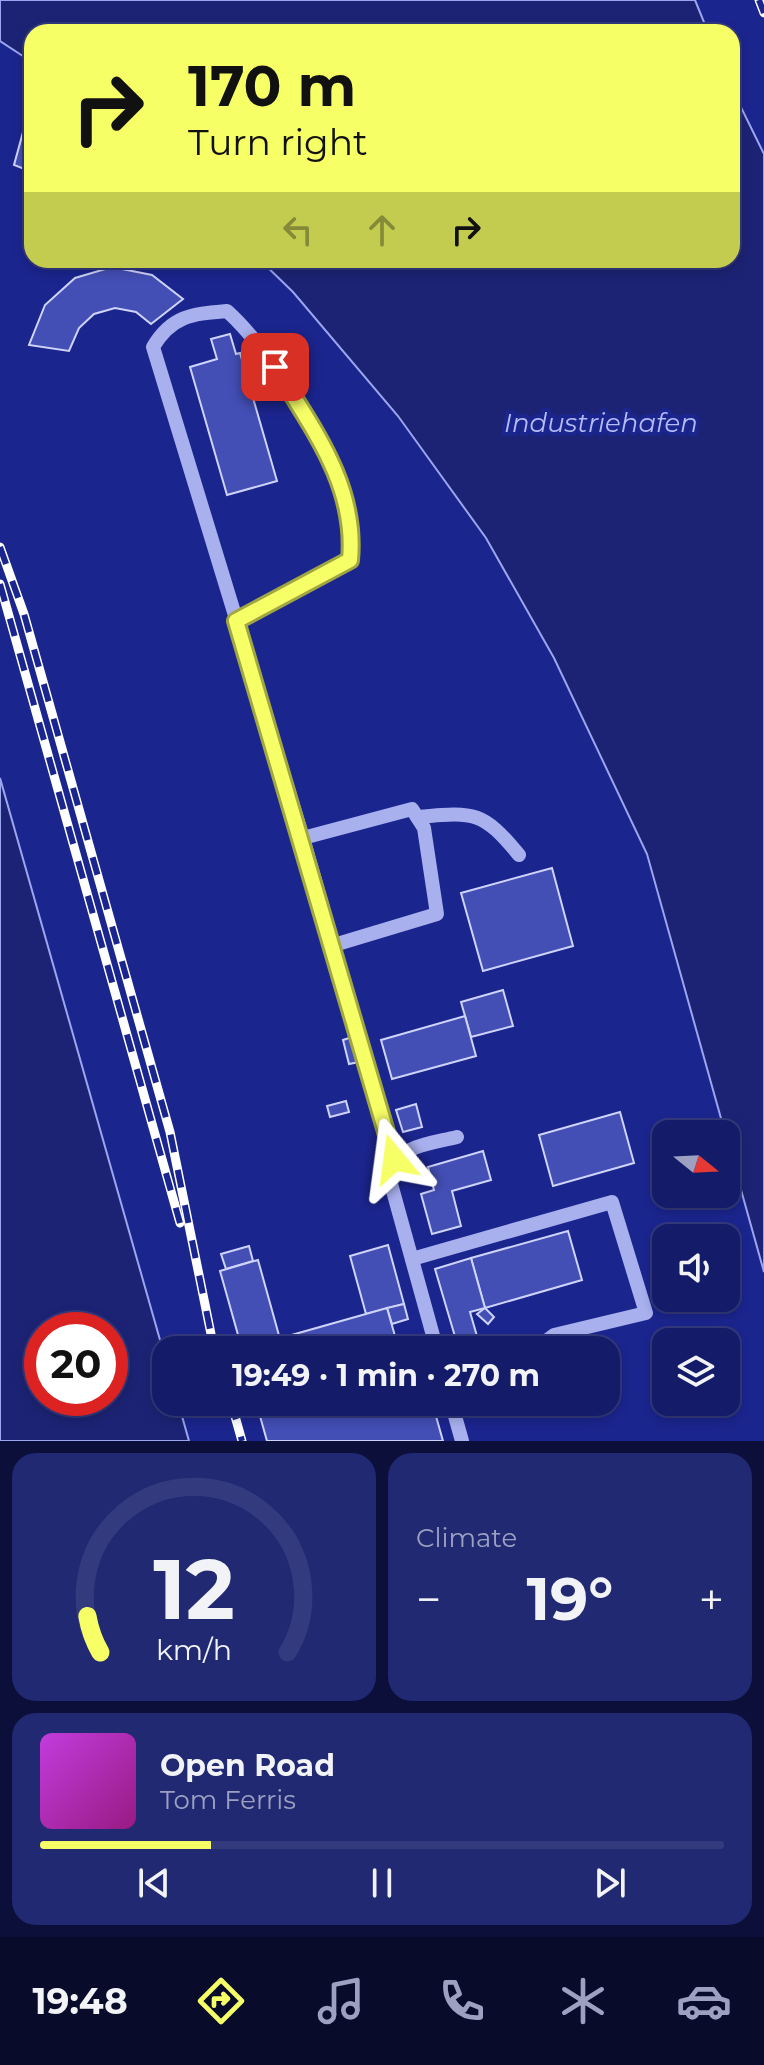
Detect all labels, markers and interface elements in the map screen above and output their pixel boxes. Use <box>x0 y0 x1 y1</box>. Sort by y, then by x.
text: 170 m <box>188 52 356 120</box>
icon: right <box>56 56 160 160</box>
text: Turn right <box>188 120 368 164</box>
icon: left <box>276 208 320 252</box>
icon: ahead <box>360 208 404 252</box>
icon: right <box>444 208 488 252</box>
pin <box>241 333 309 401</box>
icon: arrive <box>253 345 297 389</box>
water label: Industriehafen <box>504 407 698 439</box>
position arrow <box>352 1117 436 1201</box>
north arrow <box>652 1120 740 1208</box>
map controls <box>652 1120 740 1416</box>
button: sound <box>652 1224 740 1312</box>
speed limit sign: 20 <box>24 1312 128 1416</box>
button: layers <box>652 1328 740 1416</box>
text: 19:49 · 1 min · 270 m <box>232 1357 540 1394</box>
text: Climate <box>416 1522 517 1554</box>
text: 12 <box>153 1538 235 1640</box>
text: 19° <box>527 1562 613 1635</box>
text: − <box>416 1572 441 1626</box>
text: + <box>699 1572 724 1626</box>
text: km/h <box>156 1632 232 1667</box>
text: Open Road <box>160 1747 335 1784</box>
text: Tom Ferris <box>160 1784 296 1816</box>
icon: previous <box>132 1861 176 1905</box>
icon: pause <box>360 1861 404 1905</box>
icon: next <box>588 1861 632 1905</box>
icon: directions <box>193 1973 249 2029</box>
icon: music <box>313 1973 369 2029</box>
icon: phone <box>434 1973 490 2029</box>
icon: climate <box>555 1973 611 2029</box>
icon: car <box>676 1973 732 2029</box>
text: 19:48 <box>32 1979 128 2023</box>

